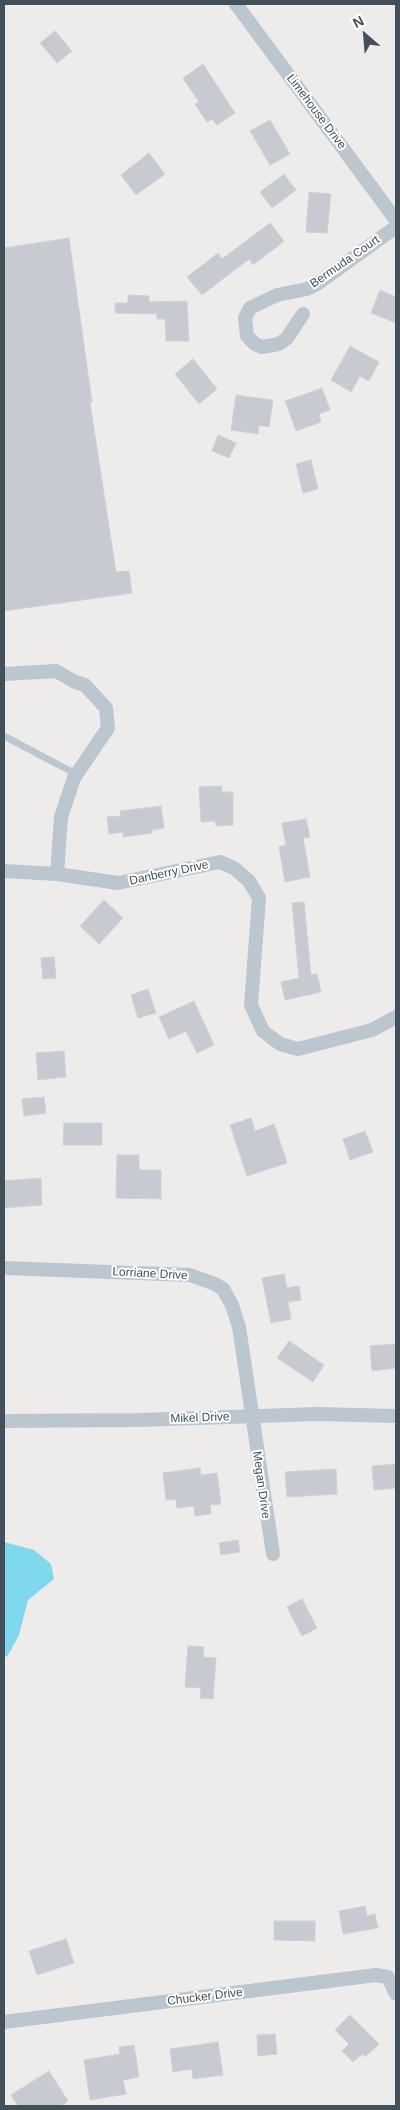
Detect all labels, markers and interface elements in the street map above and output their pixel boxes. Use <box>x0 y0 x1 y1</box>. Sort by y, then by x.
north arrow <box>340 10 390 60</box>
text: N <box>350 12 366 31</box>
street label: Limehouse Drive <box>283 72 349 152</box>
street label: Bermuda Court <box>308 233 382 291</box>
street label: Danberry Drive <box>128 858 210 888</box>
street label: Lorriane Drive <box>112 1265 188 1283</box>
street label: Mikel Drive <box>170 1410 230 1426</box>
street label: Megan Drive <box>249 1450 273 1520</box>
street label: Chucker Drive <box>166 1985 244 2009</box>

